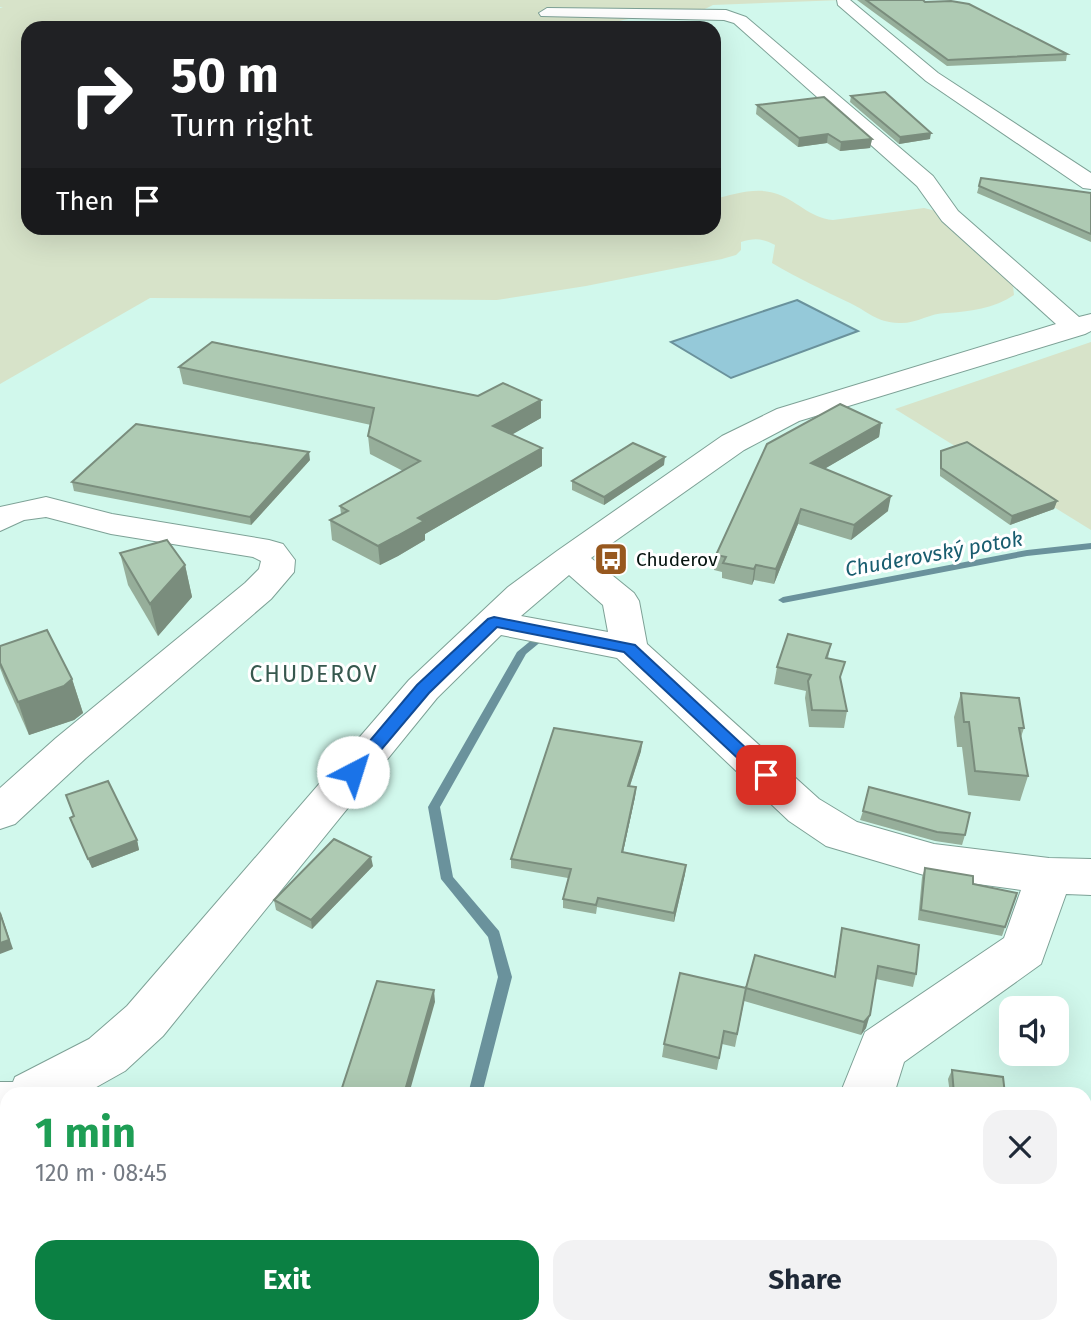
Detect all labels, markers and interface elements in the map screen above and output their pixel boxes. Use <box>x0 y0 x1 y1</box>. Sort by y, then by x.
text: 50 m <box>171 46 279 105</box>
icon: right <box>56 49 147 140</box>
text: Turn right <box>171 106 313 144</box>
icon: arrive <box>128 182 166 220</box>
text: Then <box>56 186 114 217</box>
water label: Chuderovský potok <box>843 526 1025 582</box>
bus stop icon: Chuderov <box>592 540 630 578</box>
place label: Chuderov <box>636 548 718 571</box>
district label: CHUDEROV <box>249 660 379 688</box>
position arrow <box>316 735 390 809</box>
pin <box>736 745 796 805</box>
icon: arrive <box>747 756 785 794</box>
map controls <box>999 996 1069 1066</box>
button: sound <box>999 996 1069 1066</box>
text: 1 min <box>35 1108 136 1158</box>
button: close <box>983 1110 1057 1184</box>
text: 120 m · 08:45 <box>35 1159 167 1187</box>
button: Exit <box>35 1240 539 1320</box>
button: Share <box>553 1240 1057 1320</box>

